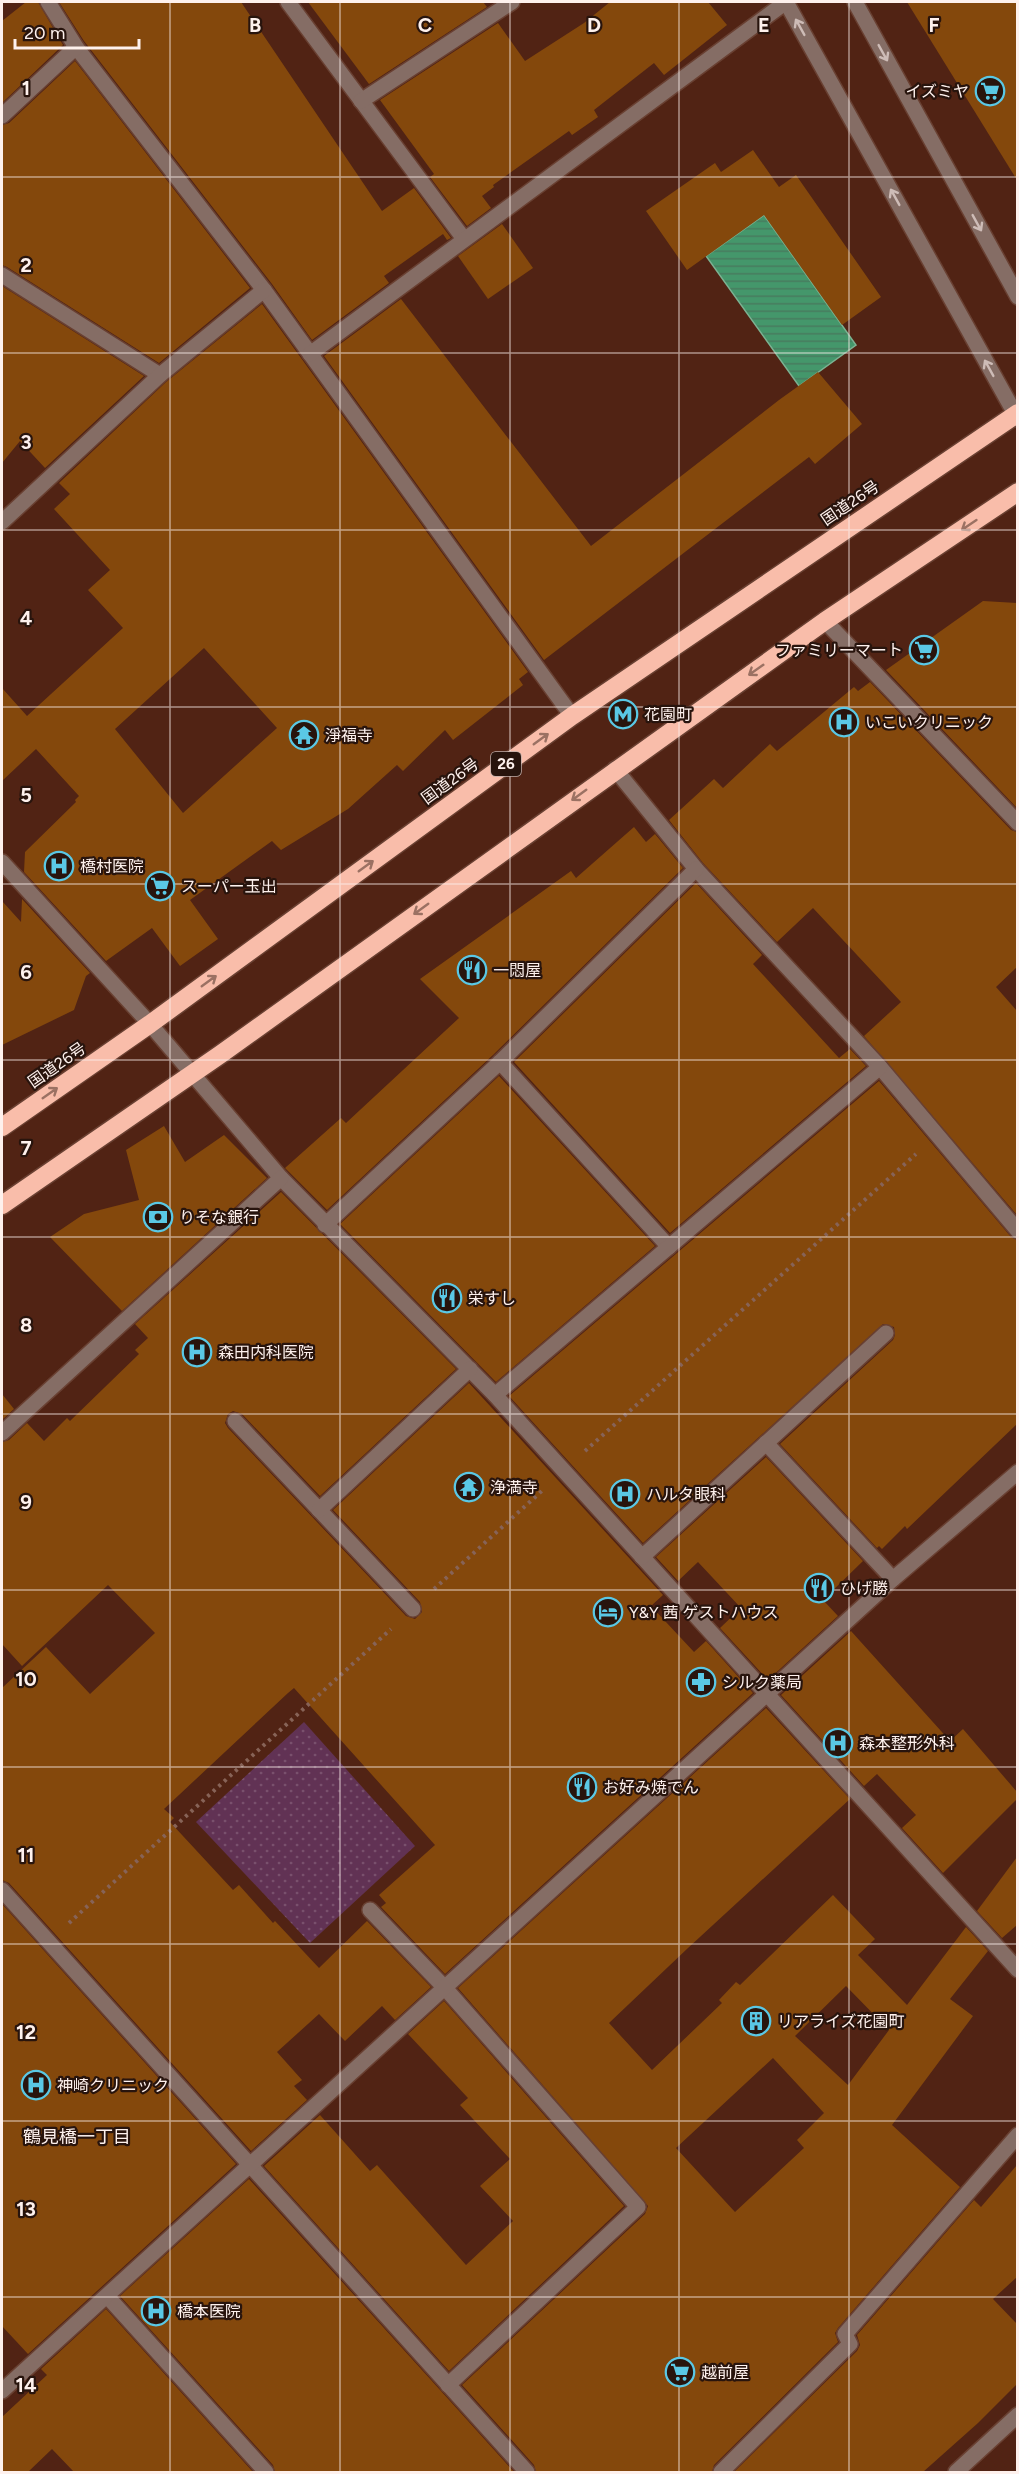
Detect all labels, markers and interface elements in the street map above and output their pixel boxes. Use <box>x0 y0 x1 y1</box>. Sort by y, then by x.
scale bar <box>15 12 140 50</box>
text: B <box>249 13 261 37</box>
text: C <box>418 13 432 37</box>
text: D <box>587 13 601 37</box>
text: E <box>758 13 770 37</box>
text: F <box>928 13 940 37</box>
one-way arrow <box>794 18 805 36</box>
text: 20 m <box>24 22 65 44</box>
one-way arrow <box>877 44 889 61</box>
supermarket icon: イズミヤ <box>974 75 1006 107</box>
text: 1 <box>22 76 30 100</box>
place label: イズミヤ <box>905 82 969 101</box>
one-way arrow <box>889 189 901 206</box>
one-way arrow <box>972 214 983 232</box>
text: 2 <box>20 253 32 277</box>
one-way arrow <box>983 359 994 377</box>
text: 3 <box>20 430 32 454</box>
street label: 国道26号 <box>817 477 883 529</box>
one-way arrow <box>961 519 978 531</box>
text: 4 <box>20 606 33 630</box>
supermarket icon: ファミリーマート <box>908 634 940 666</box>
place label: ファミリーマート <box>775 641 903 660</box>
one-way arrow <box>748 664 764 676</box>
metro station icon: 花園町 <box>607 698 639 730</box>
place label: 花園町 <box>644 705 692 724</box>
hospital icon: いこいクリニック <box>828 706 860 738</box>
place label: いこいクリニック <box>865 713 993 732</box>
temple icon: 淨福寺 <box>288 719 320 751</box>
place label: 淨福寺 <box>325 726 373 745</box>
one-way arrow <box>532 732 548 745</box>
road number: 26 <box>491 752 521 776</box>
street label: 国道26号 <box>418 754 482 808</box>
text: 5 <box>20 783 32 807</box>
one-way arrow <box>572 789 588 801</box>
hospital icon: 橋村医院 <box>43 850 75 882</box>
place label: 橋村医院 <box>80 857 144 876</box>
one-way arrow <box>358 860 374 872</box>
supermarket icon: スーパー玉出 <box>144 870 176 902</box>
place label: スーパー玉出 <box>181 877 277 896</box>
one-way arrow <box>414 903 430 915</box>
restaurant icon: 一悶屋 <box>456 954 488 986</box>
text: 6 <box>20 960 32 984</box>
place label: 一悶屋 <box>493 961 541 980</box>
one-way arrow <box>200 975 216 987</box>
street label: 国道26号 <box>25 1038 89 1092</box>
one-way arrow <box>41 1087 57 1099</box>
text: 7 <box>20 1136 32 1160</box>
bank icon: りそな銀行 <box>142 1201 174 1233</box>
place label: りそな銀行 <box>179 1208 259 1227</box>
restaurant icon: 栄すし <box>431 1282 463 1314</box>
place label: 栄すし <box>468 1289 516 1308</box>
text: 8 <box>20 1313 32 1337</box>
hospital icon: 森田内科医院 <box>181 1336 213 1368</box>
place label: 森田内科医院 <box>218 1343 314 1362</box>
temple icon: 浄満寺 <box>453 1471 485 1503</box>
place label: 浄満寺 <box>490 1478 538 1497</box>
hospital icon: ハルタ眼科 <box>609 1478 641 1510</box>
place label: ハルタ眼科 <box>646 1485 726 1504</box>
text: 9 <box>20 1490 32 1514</box>
restaurant icon: ひげ勝 <box>803 1572 835 1604</box>
place label: ひげ勝 <box>840 1579 888 1598</box>
hotel icon: Y&Y 茜 ゲストハウス <box>592 1596 624 1628</box>
place label: Y&Y 茜 ゲストハウス <box>629 1603 779 1622</box>
pharmacy icon: シルク薬局 <box>685 1666 717 1698</box>
text: 10 <box>15 1667 37 1691</box>
place label: シルク薬局 <box>722 1673 802 1692</box>
hospital icon: 森本整形外科 <box>822 1727 854 1759</box>
place label: 森本整形外科 <box>859 1734 955 1753</box>
restaurant icon: お好み焼でん <box>566 1771 598 1803</box>
place label: お好み焼でん <box>603 1778 699 1797</box>
text: 11 <box>18 1843 34 1867</box>
building icon: リアライズ花園町 <box>740 2005 772 2037</box>
place label: リアライズ花園町 <box>777 2012 905 2031</box>
text: 12 <box>16 2020 36 2044</box>
hospital icon: 神崎クリニック <box>20 2069 52 2101</box>
place label: 神崎クリニック <box>57 2076 169 2095</box>
district label: 鶴見橋一丁目 <box>23 2126 131 2148</box>
text: 13 <box>16 2197 36 2221</box>
hospital icon: 橋本医院 <box>140 2295 172 2327</box>
place label: 橋本医院 <box>177 2302 241 2321</box>
supermarket icon: 越前屋 <box>664 2356 696 2388</box>
place label: 越前屋 <box>701 2363 749 2382</box>
text: 14 <box>15 2373 37 2397</box>

